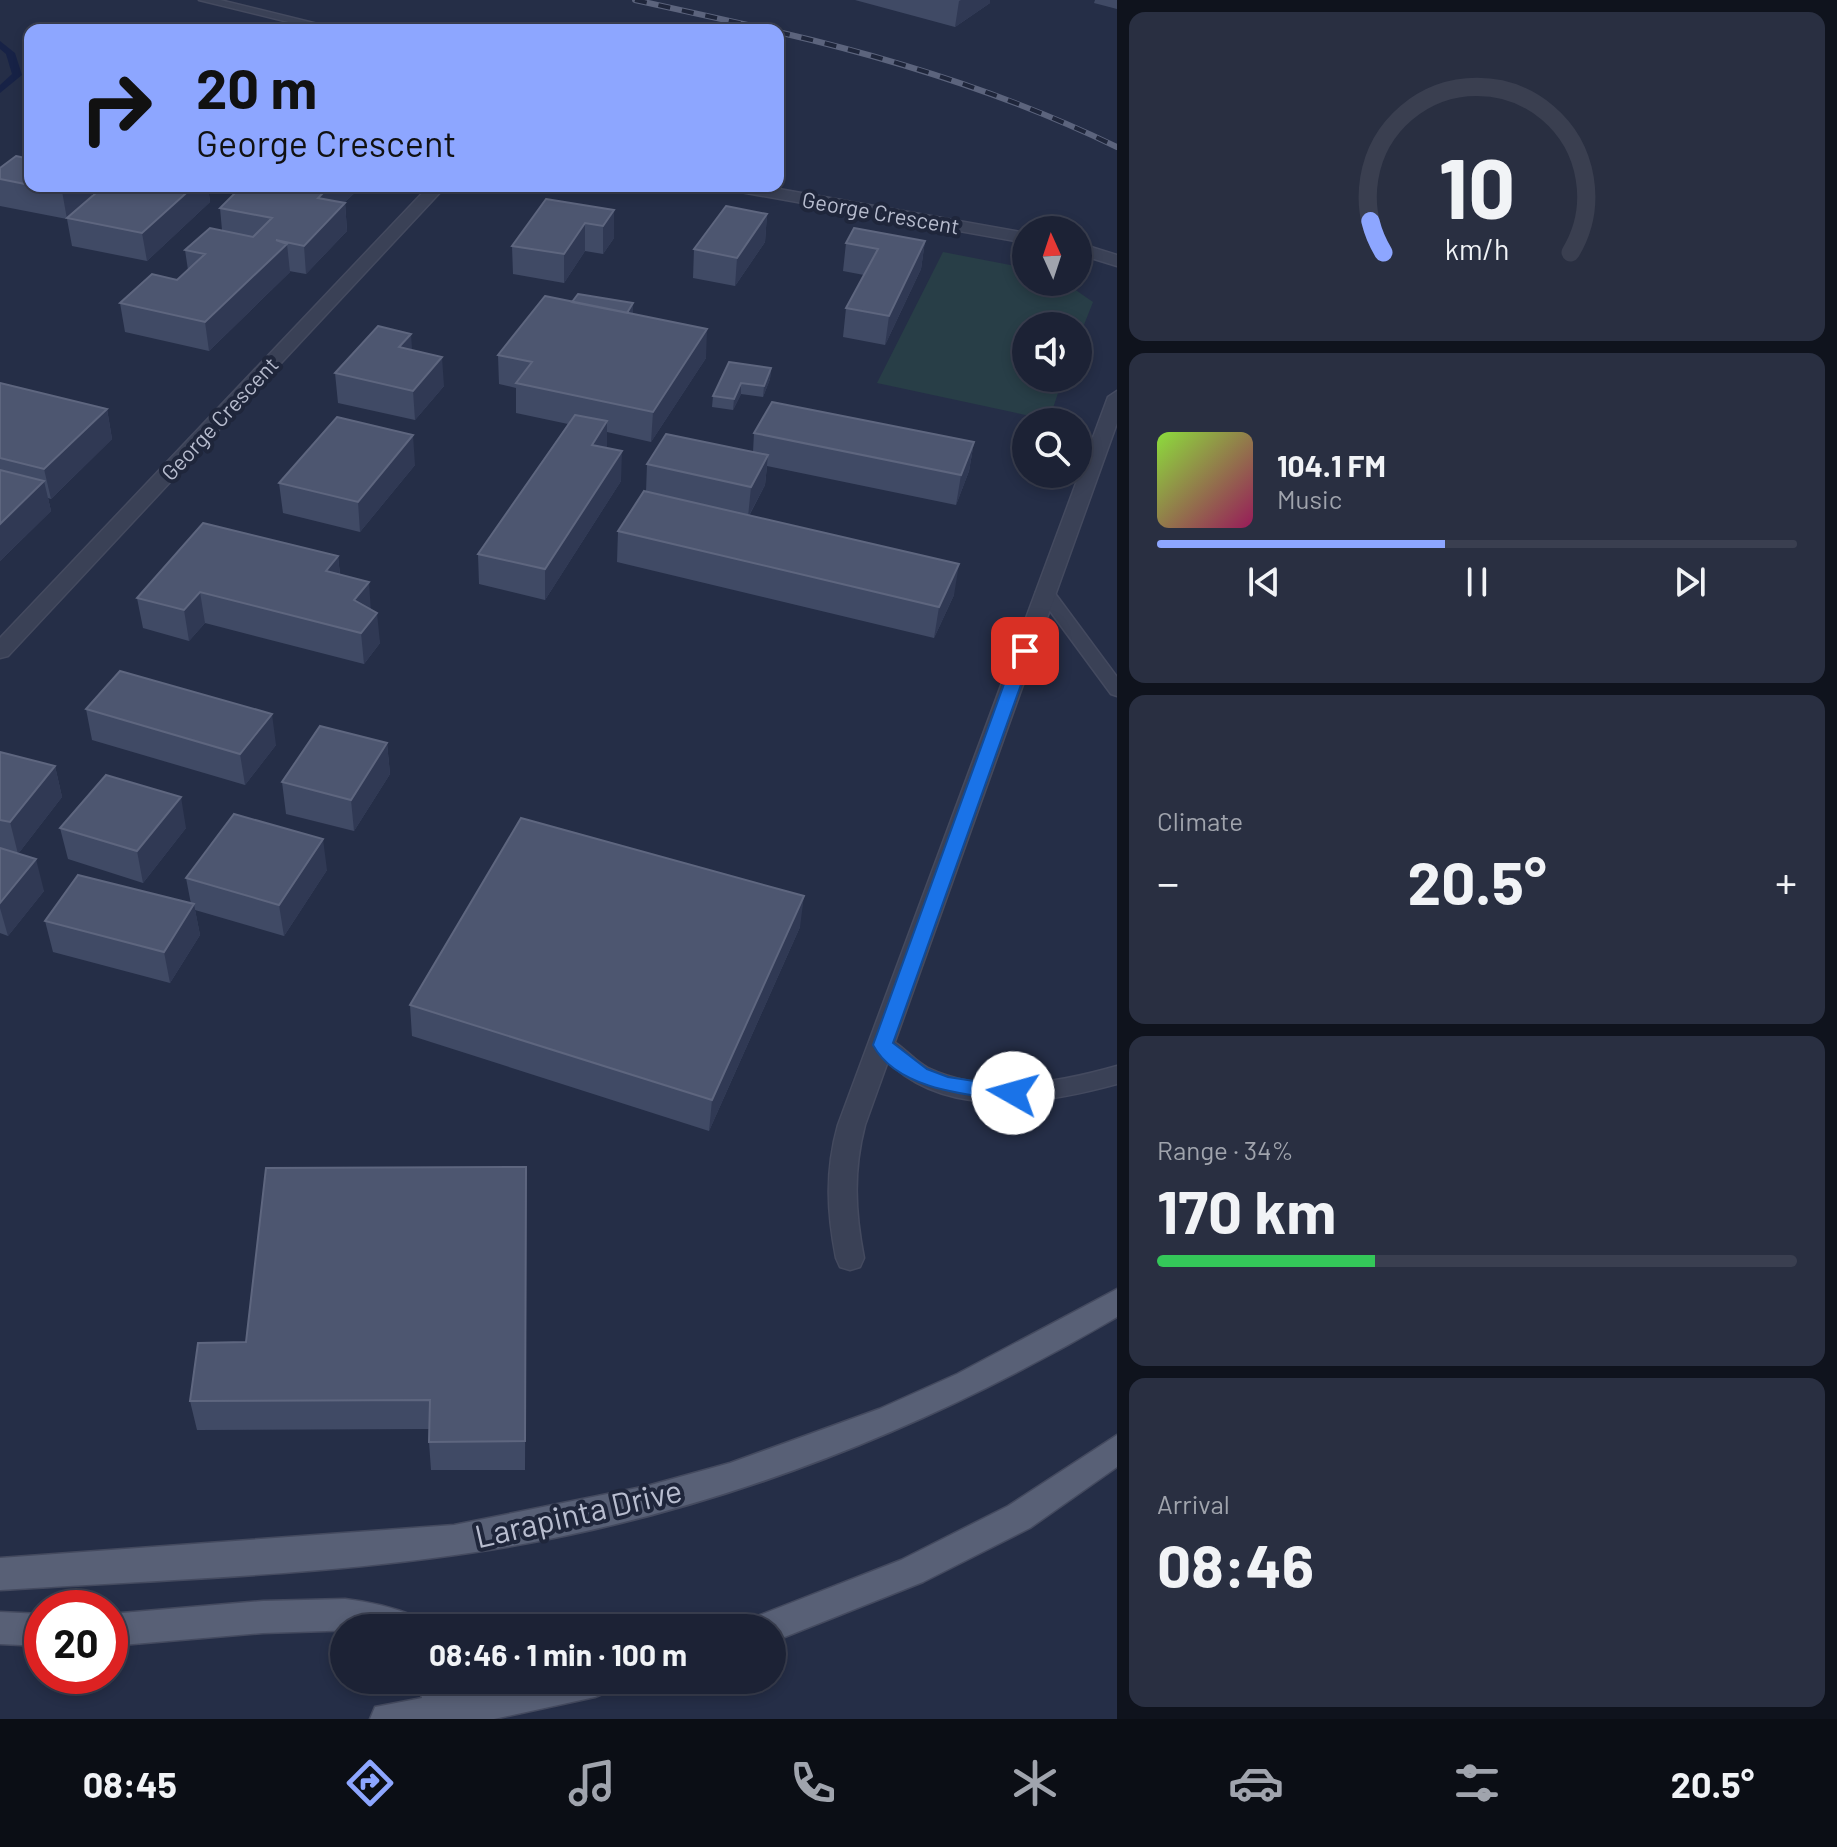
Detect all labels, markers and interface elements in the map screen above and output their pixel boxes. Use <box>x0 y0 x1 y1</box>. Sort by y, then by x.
text: 20 m <box>196 53 317 120</box>
icon: right <box>64 56 168 160</box>
text: George Crescent <box>196 121 456 164</box>
text: 10 <box>1439 135 1515 235</box>
street label: George Crescent <box>800 185 962 239</box>
north arrow <box>1012 216 1092 296</box>
map controls <box>1012 216 1092 488</box>
text: km/h <box>1445 231 1509 266</box>
button: sound <box>1012 312 1092 392</box>
street label: George Crescent <box>155 351 283 485</box>
button: search <box>1012 408 1092 488</box>
text: 104.1 FM <box>1277 447 1386 483</box>
text: Music <box>1277 483 1342 514</box>
icon: previous <box>1242 560 1286 604</box>
icon: pause <box>1455 560 1499 604</box>
icon: next <box>1668 560 1712 604</box>
pin <box>991 617 1059 685</box>
icon: arrive <box>1003 629 1047 673</box>
text: Climate <box>1157 805 1243 836</box>
text: 20.5° <box>1408 845 1546 917</box>
text: − <box>1157 855 1179 908</box>
text: + <box>1775 855 1797 908</box>
position arrow <box>971 1051 1055 1135</box>
text: Range · 34% <box>1157 1134 1294 1165</box>
text: 170 km <box>1157 1174 1336 1246</box>
street label: Larapinta Drive <box>471 1470 685 1554</box>
text: Arrival <box>1157 1488 1230 1519</box>
text: 08:46 <box>1157 1528 1314 1600</box>
speed limit sign: 20 <box>24 1590 128 1694</box>
text: 08:46 · 1 min · 100 m <box>429 1636 687 1672</box>
icon: directions <box>342 1755 398 1811</box>
icon: music <box>564 1755 620 1811</box>
icon: phone <box>785 1755 841 1811</box>
icon: climate <box>1007 1755 1063 1811</box>
icon: car <box>1228 1755 1284 1811</box>
icon: filters <box>1449 1755 1505 1811</box>
text: 08:45 <box>83 1762 177 1805</box>
text: 20.5° <box>1671 1762 1754 1805</box>

